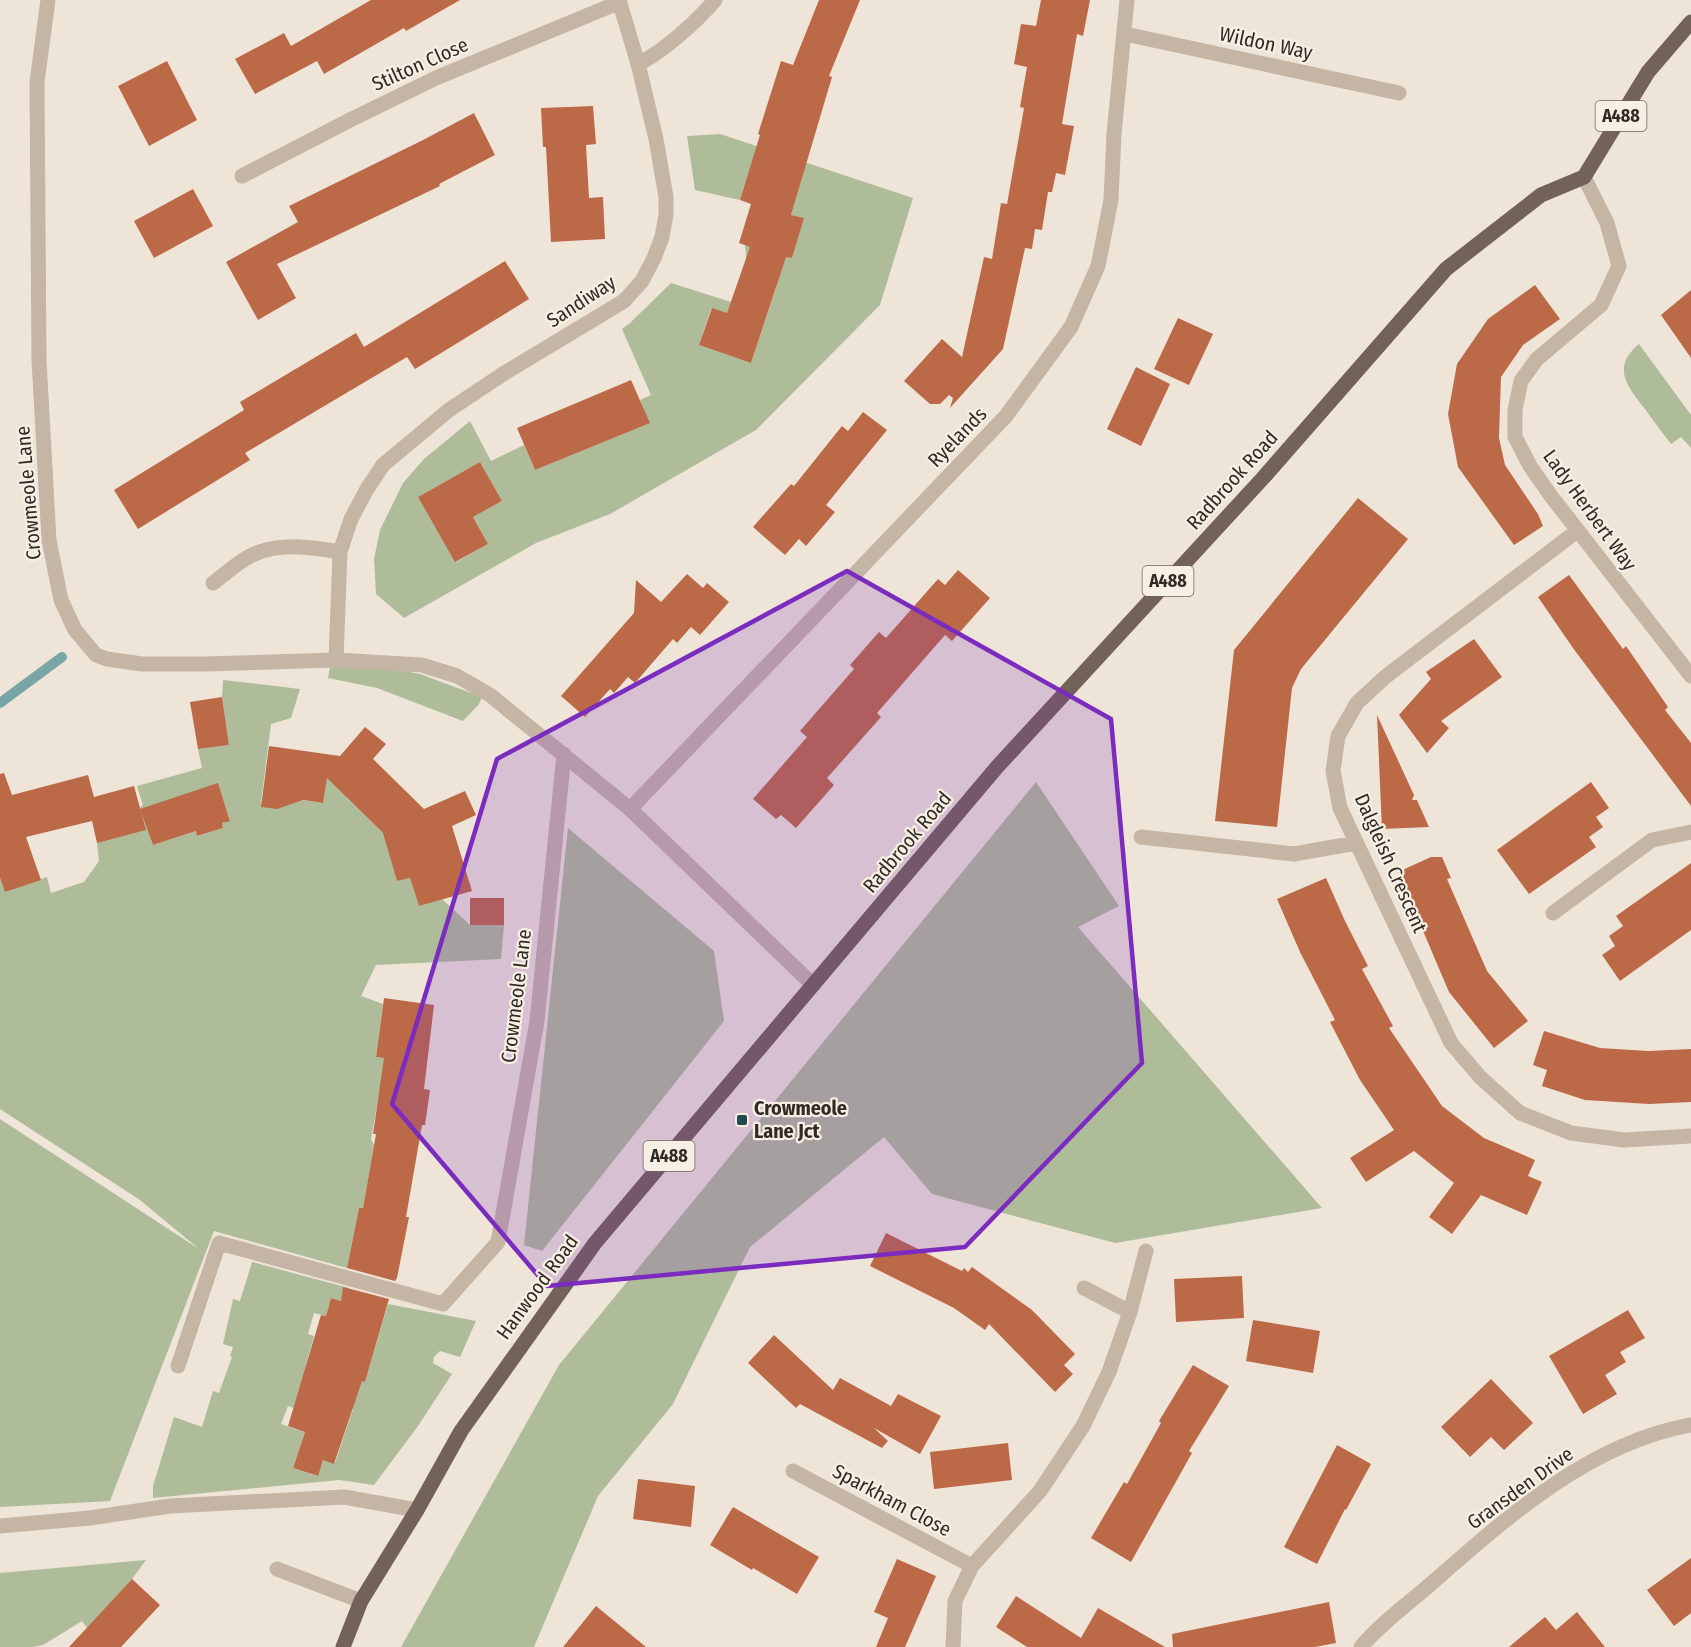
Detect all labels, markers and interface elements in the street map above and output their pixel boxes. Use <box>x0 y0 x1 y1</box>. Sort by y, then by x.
street label: Wildon Way <box>1217 21 1315 65</box>
street label: Stilton Close <box>368 32 472 96</box>
road number: A488 <box>1596 101 1646 131</box>
street label: Sandiway <box>542 270 620 332</box>
street label: Ryelands <box>923 402 991 472</box>
street label: Crowmeole Lane <box>10 425 46 561</box>
street label: Radbrook Road <box>1181 426 1283 534</box>
street label: Lady Herbert Way <box>1538 445 1642 575</box>
road number: A488 <box>1142 566 1194 596</box>
street label: Radbrook Road <box>858 786 956 898</box>
street label: Dalgleish Crescent <box>1350 790 1433 937</box>
street label: Crowmeole Lane <box>496 928 536 1064</box>
place label: Crowmeole Lane Jct <box>754 1096 847 1143</box>
marker: Crowmeole Lane Jct <box>735 1113 749 1127</box>
road number: A488 <box>644 1141 694 1171</box>
street label: Hanwood Road <box>491 1230 583 1344</box>
street label: Gransden Drive <box>1462 1442 1578 1534</box>
street label: Sparkham Close <box>829 1459 955 1541</box>

